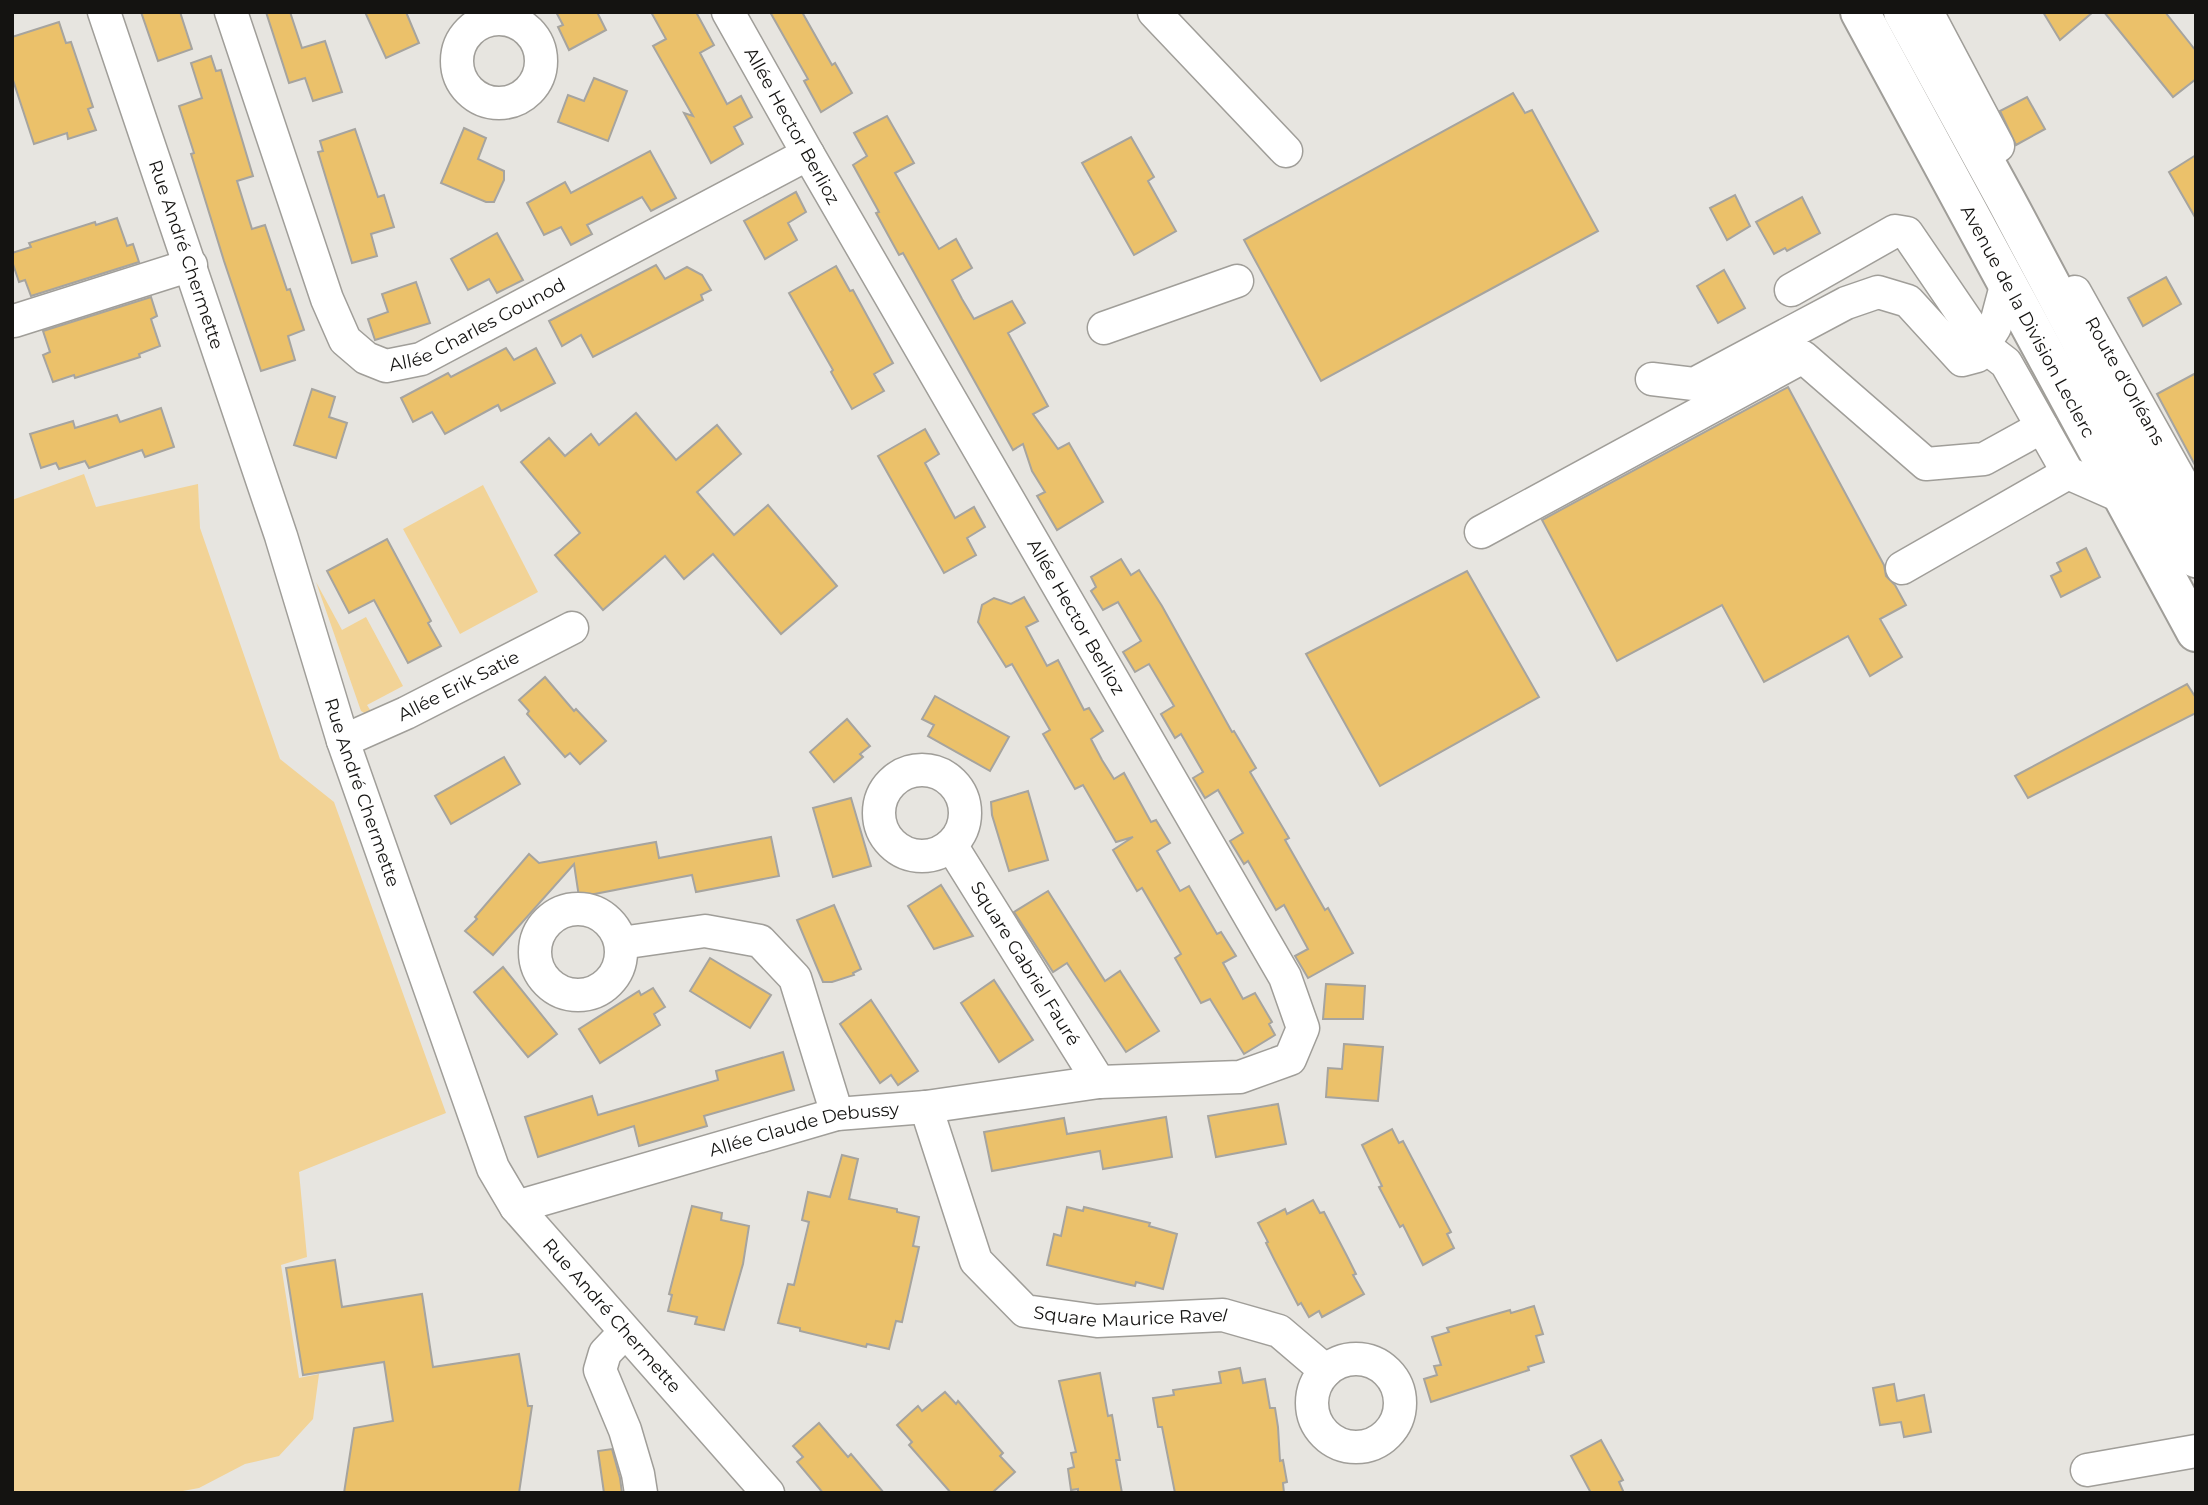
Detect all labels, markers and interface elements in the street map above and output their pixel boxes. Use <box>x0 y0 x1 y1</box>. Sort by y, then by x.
street label: Allée Hector Berlioz <box>740 43 844 209</box>
street label: Rue André Chermette <box>144 157 228 352</box>
street label: Avenue de la Division Leclerc <box>1956 201 2100 441</box>
street label: Allée Charles Gounod <box>387 274 569 376</box>
street label: Route d'Orléans <box>2080 313 2170 449</box>
street label: Allée Hector Berlioz <box>1022 535 1130 699</box>
street label: Allée Erik Satie <box>395 646 523 726</box>
street label: Rue André Chermette <box>320 695 404 890</box>
street label: Square Gabriel Fauré <box>966 878 1085 1050</box>
street label: Allée Claude Debussy <box>707 1098 900 1161</box>
street label: Rue André Chermette <box>538 1234 686 1398</box>
street label: Square Maurice Ravel <box>1032 1301 1230 1332</box>

